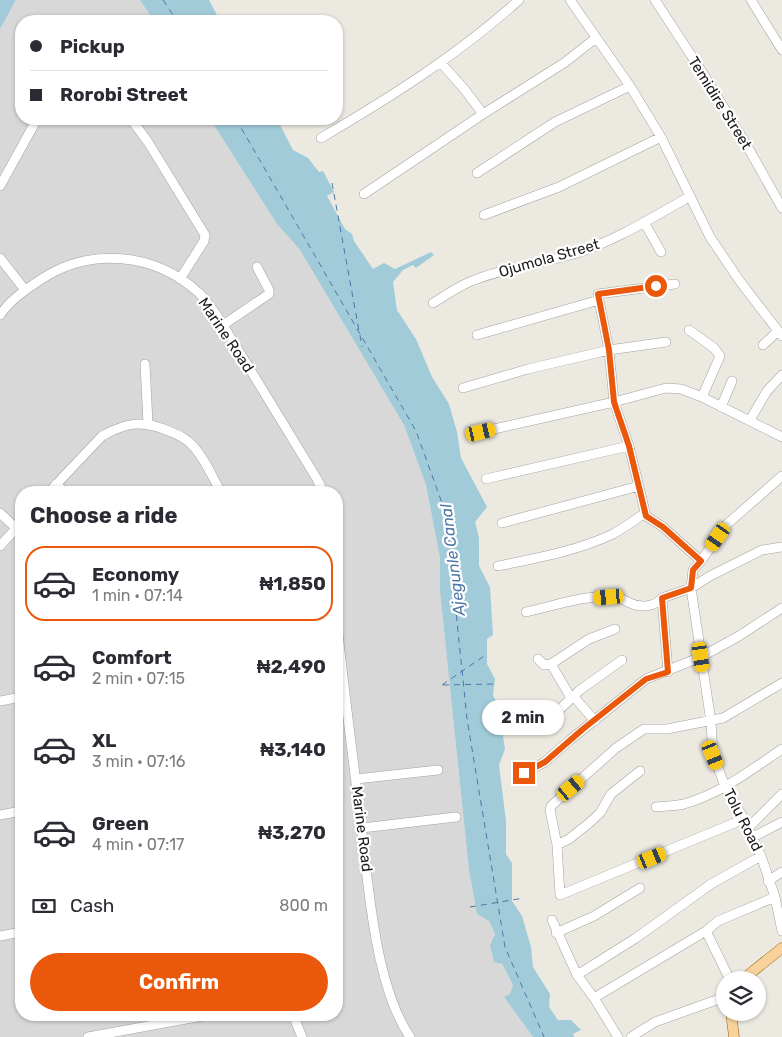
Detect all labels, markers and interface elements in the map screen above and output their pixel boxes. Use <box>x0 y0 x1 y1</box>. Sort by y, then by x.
text: Pickup <box>60 35 125 58</box>
street label: Temidire Street <box>684 53 756 153</box>
text: Rorobi Street <box>60 83 188 106</box>
street label: Ojumola Street <box>497 235 602 281</box>
route start <box>645 275 667 297</box>
street label: Marine Road <box>194 294 258 376</box>
car <box>464 421 497 443</box>
text: Choose a ride <box>30 502 177 529</box>
water label: Ajegunle Canal <box>436 502 469 618</box>
car <box>703 520 732 554</box>
icon: car <box>32 561 77 606</box>
text: Economy <box>92 563 179 586</box>
text: ₦1,850 <box>260 572 326 595</box>
text: 1 min · 07:14 <box>92 586 183 605</box>
car <box>593 588 624 606</box>
car <box>691 641 710 673</box>
icon: car <box>32 644 77 689</box>
text: Comfort <box>92 646 172 669</box>
text: ₦2,490 <box>257 655 326 678</box>
text: 2 min · 07:15 <box>92 669 185 688</box>
callout: 2 min <box>483 700 565 736</box>
text: 2 min <box>501 708 545 727</box>
icon: car <box>32 727 77 772</box>
text: XL <box>92 729 116 752</box>
text: ₦3,140 <box>260 738 326 761</box>
car <box>700 738 725 772</box>
text: 3 min · 07:16 <box>92 752 185 771</box>
route end <box>513 762 535 784</box>
car <box>554 773 587 803</box>
street label: Marine Road <box>348 785 376 873</box>
street label: Tolu Road <box>720 786 766 854</box>
icon: car <box>32 810 77 855</box>
text: Green <box>92 812 149 835</box>
text: ₦3,270 <box>258 821 326 844</box>
text: 4 min · 07:17 <box>92 835 184 854</box>
car <box>635 845 668 871</box>
icon: cash <box>30 892 58 920</box>
text: Cash <box>70 894 114 917</box>
text: 800 m <box>279 896 328 915</box>
button: Confirm <box>30 953 328 1011</box>
map controls <box>716 971 766 1021</box>
button: layers <box>716 971 766 1021</box>

